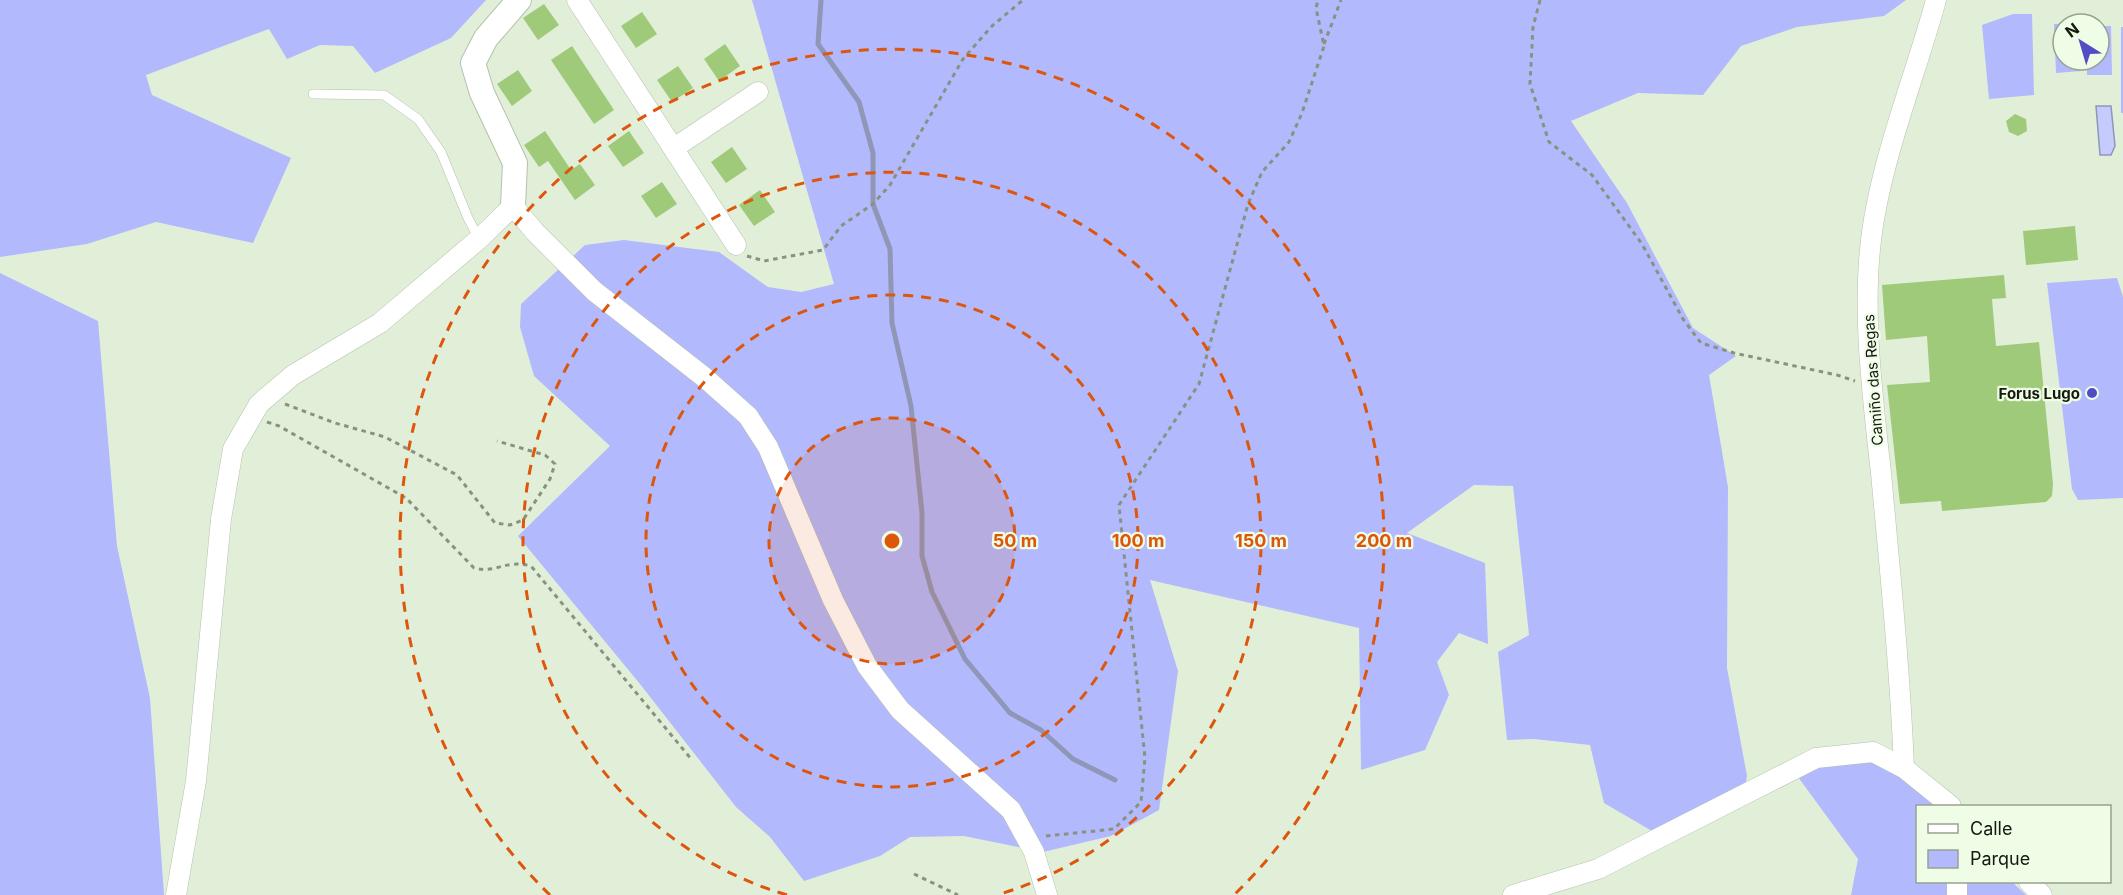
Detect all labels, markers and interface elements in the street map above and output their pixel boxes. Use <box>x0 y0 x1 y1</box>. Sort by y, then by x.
north arrow <box>2051 12 2111 72</box>
text: N <box>2061 18 2083 42</box>
street label: Camiño das Regas <box>1859 314 1887 446</box>
place label: Forus Lugo <box>1999 384 2080 403</box>
marker: Forus Lugo <box>2085 386 2099 400</box>
text: 50 m <box>993 530 1037 551</box>
text: 100 m <box>1112 530 1164 551</box>
text: 150 m <box>1235 530 1287 551</box>
text: 200 m <box>1356 530 1412 551</box>
centre of rings <box>882 531 902 551</box>
legend <box>1916 805 2111 883</box>
text: Calle <box>1970 818 2012 839</box>
text: Parque <box>1970 848 2030 869</box>

